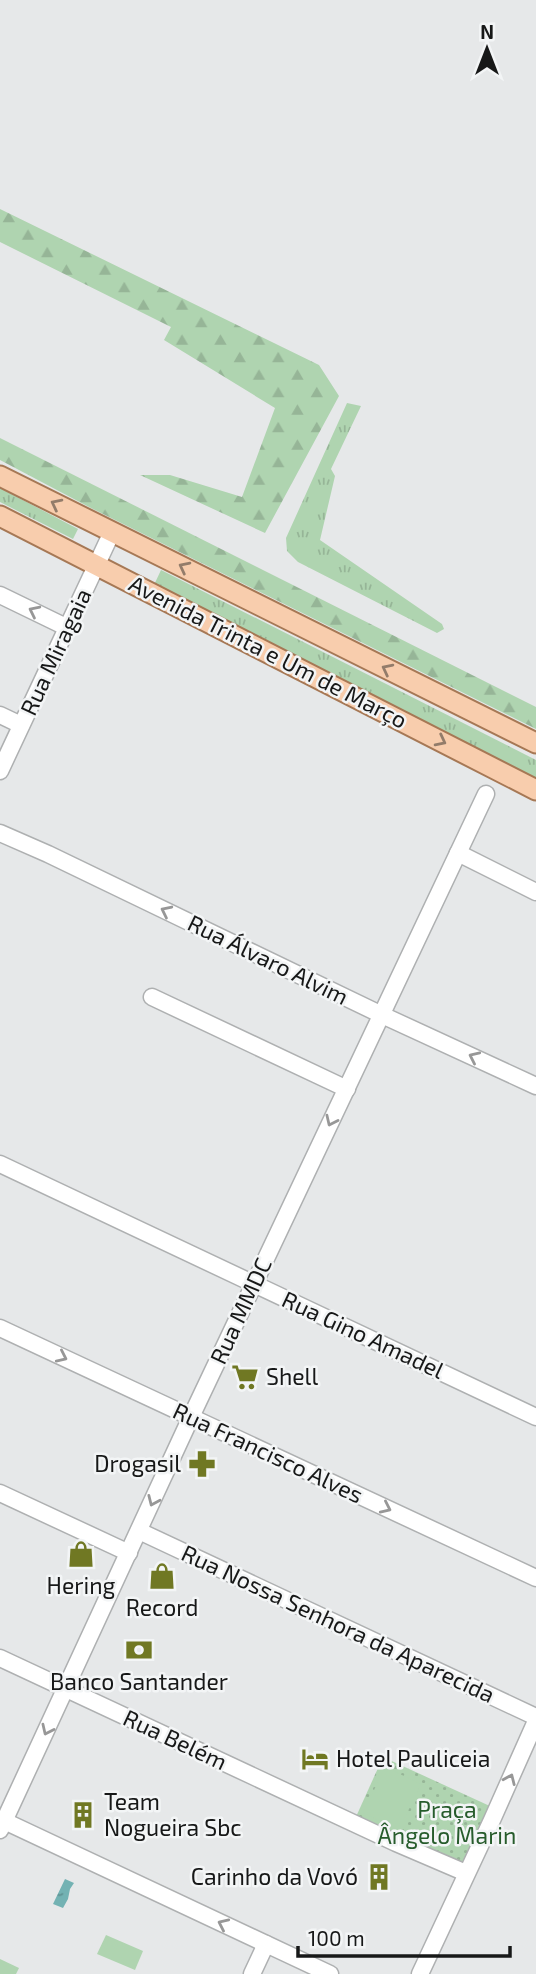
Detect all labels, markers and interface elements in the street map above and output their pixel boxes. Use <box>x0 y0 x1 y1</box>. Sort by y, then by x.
north arrow <box>452 14 522 84</box>
text: N <box>480 20 494 43</box>
one-way arrow <box>51 499 63 513</box>
one-way arrow <box>179 562 191 576</box>
street label: Avenida Trinta e Um de Março <box>124 569 412 734</box>
street label: Rua Miragaia <box>14 584 97 719</box>
one-way arrow <box>29 606 41 620</box>
one-way arrow <box>382 663 394 677</box>
one-way arrow <box>434 733 446 746</box>
one-way arrow <box>161 905 173 919</box>
street label: Rua Álvaro Alvim <box>184 908 353 1010</box>
one-way arrow <box>469 1051 481 1065</box>
one-way arrow <box>326 1114 340 1126</box>
street label: Rua MMDC <box>203 1253 277 1368</box>
street label: Rua Gino Amadel <box>278 1284 449 1384</box>
one-way arrow <box>55 1348 67 1362</box>
supermarket icon: Shell <box>230 1362 260 1392</box>
place label: Shell <box>266 1362 318 1390</box>
street label: Rua Francisco Alves <box>169 1396 368 1508</box>
place label: Drogasil <box>94 1449 181 1477</box>
pharmacy icon: Drogasil <box>187 1449 217 1479</box>
one-way arrow <box>147 1494 161 1506</box>
one-way arrow <box>379 1500 391 1514</box>
street label: Rua Nossa Senhora da Aparecida <box>177 1538 499 1708</box>
shop icon: Hering <box>66 1539 96 1569</box>
shop icon: Record <box>147 1561 177 1591</box>
place label: Hering <box>47 1571 116 1599</box>
place label: Record <box>126 1593 198 1621</box>
bank icon: Banco Santander <box>124 1635 154 1665</box>
place label: Banco Santander <box>50 1667 228 1695</box>
street label: Rua Belém <box>119 1703 232 1775</box>
one-way arrow <box>41 1723 55 1735</box>
hotel icon: Hotel Pauliceia <box>300 1744 330 1774</box>
place label: Hotel Pauliceia <box>336 1744 490 1772</box>
one-way arrow <box>502 1774 516 1786</box>
place label: Team Nogueira Sbc <box>104 1787 242 1841</box>
park label: Praça Ângelo Marin <box>378 1795 516 1849</box>
building icon: Team Nogueira Sbc <box>68 1800 98 1830</box>
place label: Carinho da Vovó <box>191 1862 358 1890</box>
building icon: Carinho da Vovó <box>364 1862 394 1892</box>
scale bar <box>298 1914 510 1958</box>
one-way arrow <box>218 1919 230 1933</box>
text: 100 m <box>308 1925 365 1950</box>

